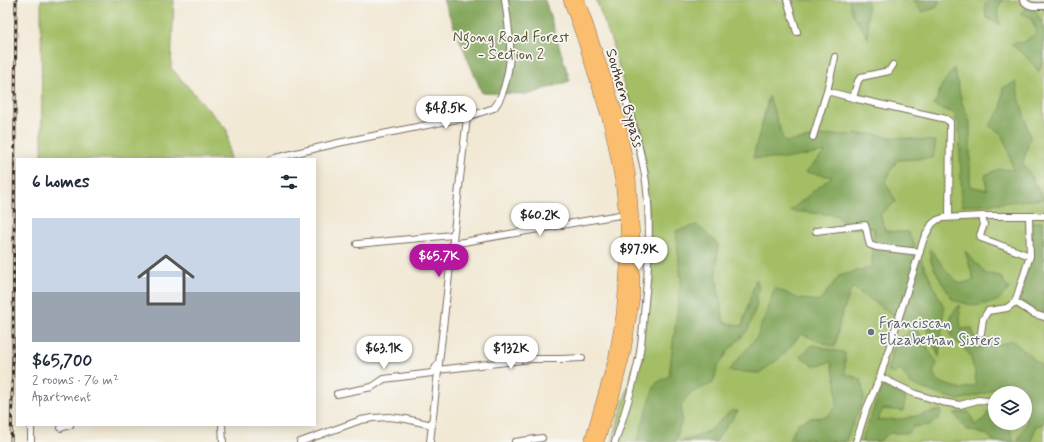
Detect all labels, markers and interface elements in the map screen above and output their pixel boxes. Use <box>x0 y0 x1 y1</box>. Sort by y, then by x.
park label: Ngong Road Forest - Section 2 <box>453 28 570 65</box>
street label: Southern Bypass <box>600 46 648 151</box>
pin: $48.5K <box>413 96 479 130</box>
text: $48.5K <box>425 100 467 117</box>
text: 6 homes <box>32 171 90 193</box>
icon: filters <box>278 171 300 193</box>
pin: $60.2K <box>507 203 573 237</box>
text: $60.2K <box>520 207 560 224</box>
pin: $97.9K <box>606 237 672 271</box>
text: $97.9K <box>620 241 658 258</box>
icon: home <box>130 244 202 316</box>
pin: $65.7K <box>406 244 472 278</box>
text: $65.7K <box>418 248 460 265</box>
place label: Franciscan Elizabethan Sisters <box>879 314 1001 351</box>
marker: Franciscan Elizabethan Sisters <box>866 327 876 337</box>
pin: $63.1K <box>351 336 417 370</box>
pin: $132K <box>483 336 539 370</box>
text: $63.1K <box>365 340 403 357</box>
text: $132K <box>493 340 529 357</box>
text: $65,700 <box>32 350 92 372</box>
text: 2 rooms · 76 m² <box>32 372 119 389</box>
map controls <box>988 386 1032 430</box>
button: layers <box>988 386 1032 430</box>
text: Apartment <box>32 389 91 406</box>

